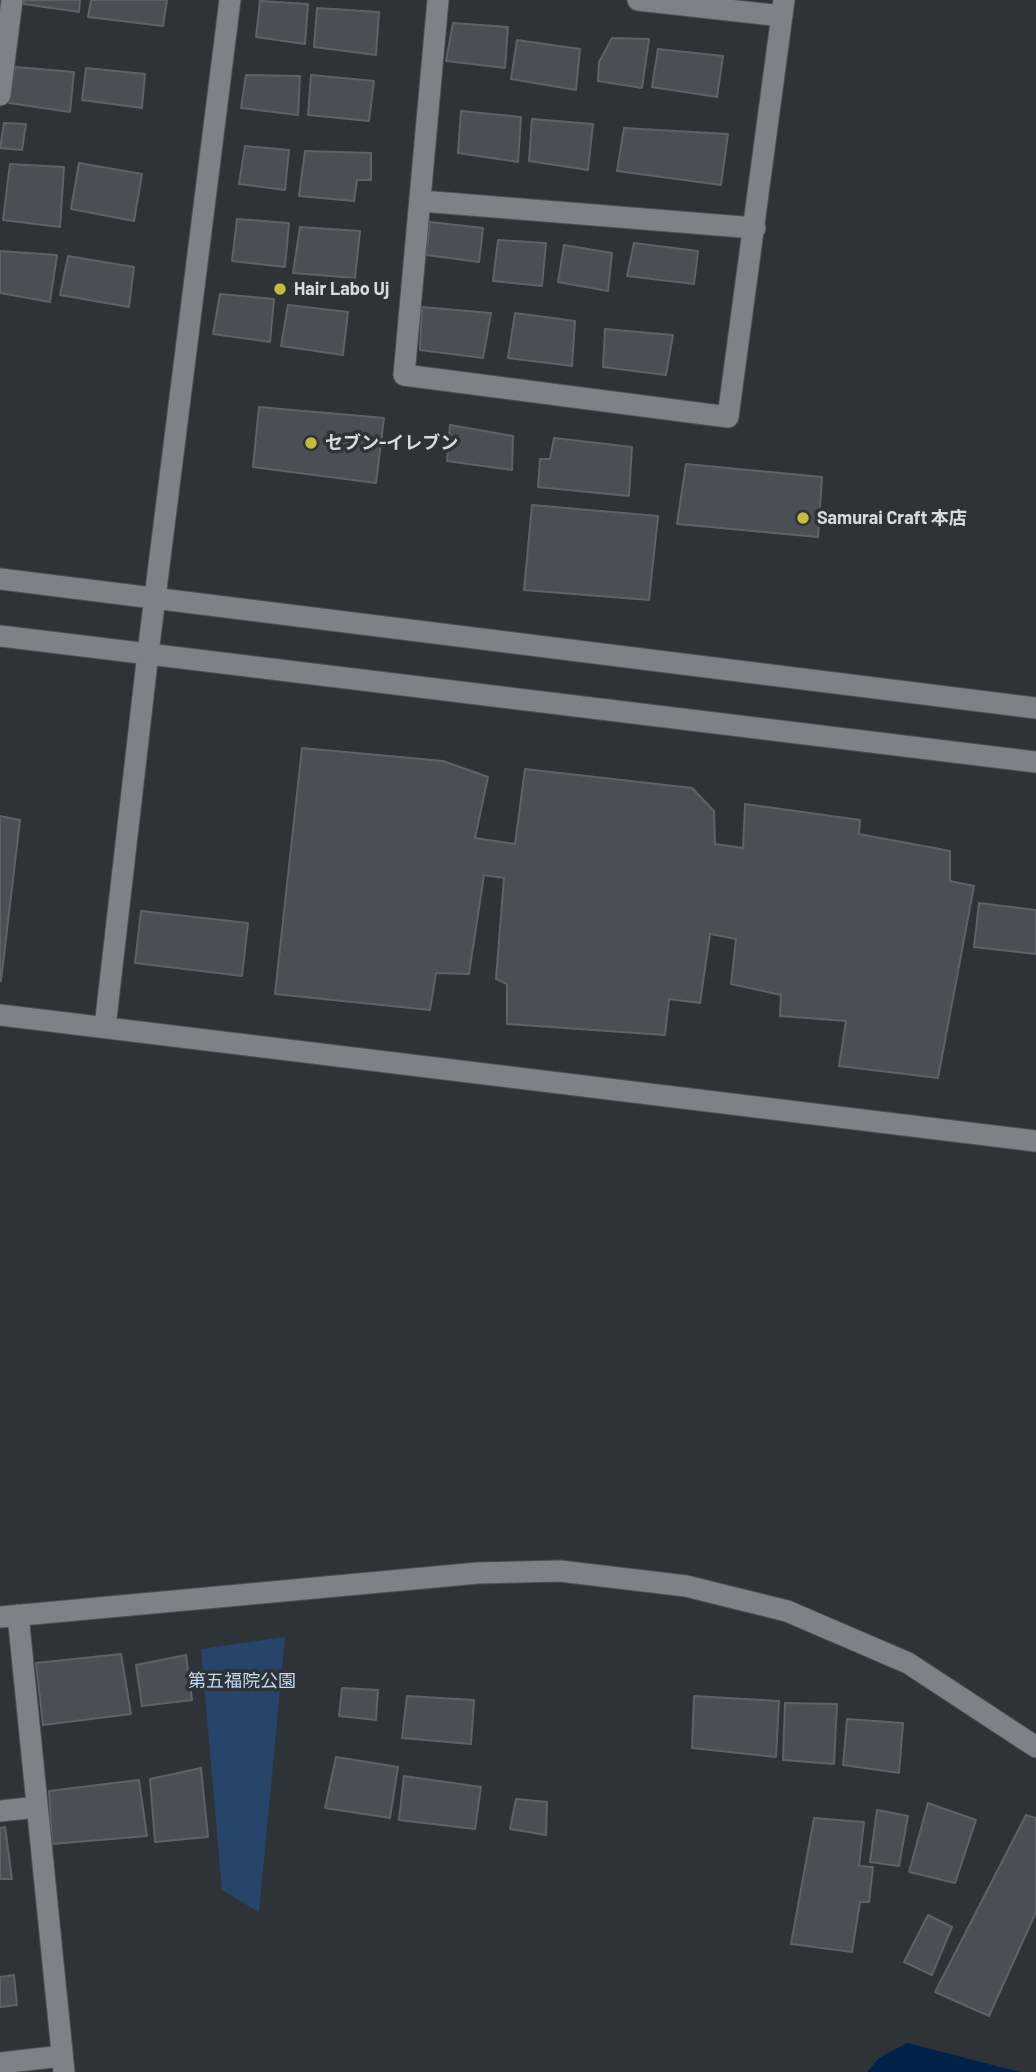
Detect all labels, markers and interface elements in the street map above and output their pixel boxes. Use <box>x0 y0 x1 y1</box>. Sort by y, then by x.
place label: Hair Labo Uj <box>294 278 389 300</box>
marker: Hair Labo Uj <box>272 281 288 297</box>
place label: セブン-イレブン <box>325 432 458 454</box>
marker: セブン-イレブン <box>303 435 319 451</box>
place label: Samurai Craft 本店 <box>817 507 967 529</box>
marker: Samurai Craft 本店 <box>795 510 811 526</box>
park label: 第五福院公園 <box>188 1670 296 1692</box>

